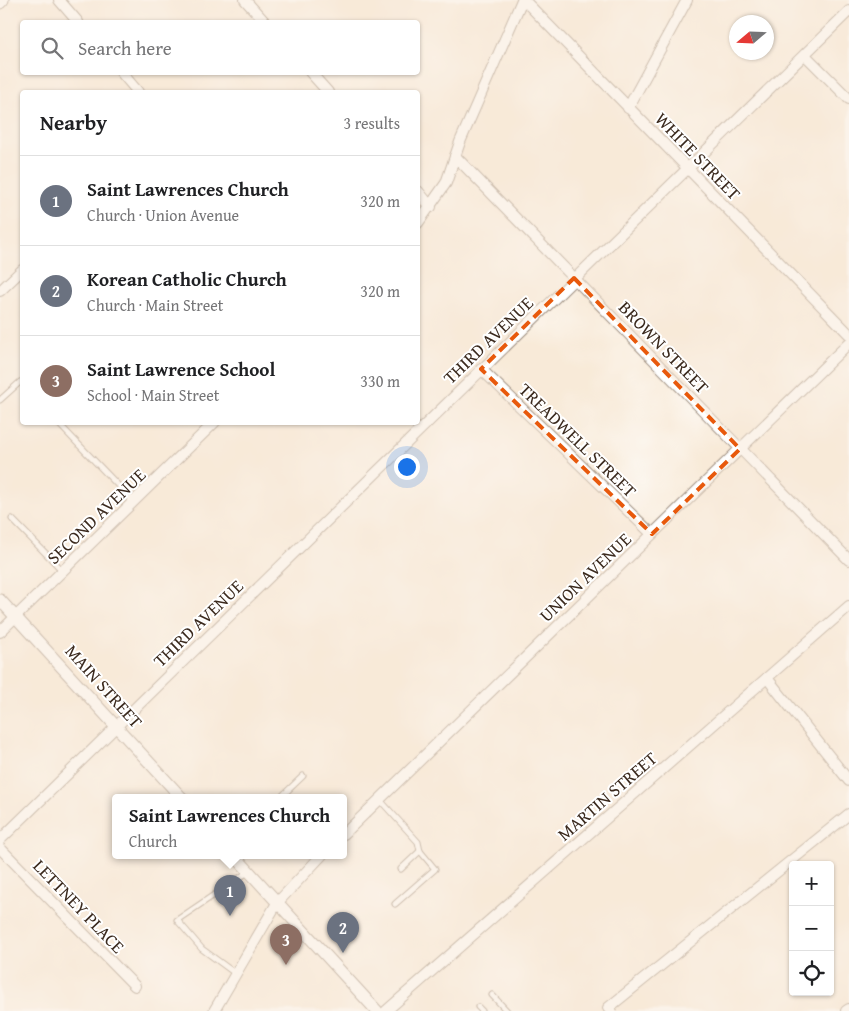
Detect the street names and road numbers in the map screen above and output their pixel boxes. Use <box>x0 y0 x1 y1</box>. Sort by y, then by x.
street label: WHITE STREET <box>649 106 747 206</box>
street label: THIRD AVENUE <box>437 290 539 390</box>
street label: BROWN STREET <box>613 294 715 400</box>
street label: TREADWELL STREET <box>513 377 643 503</box>
street label: SECOND AVENUE <box>40 462 152 570</box>
street label: UNION AVENUE <box>533 526 637 628</box>
street label: THIRD AVENUE <box>147 573 249 673</box>
street label: MAIN STREET <box>59 638 149 734</box>
street label: MARTIN STREET <box>551 745 663 847</box>
street label: LETTNEY PLACE <box>27 853 131 959</box>

